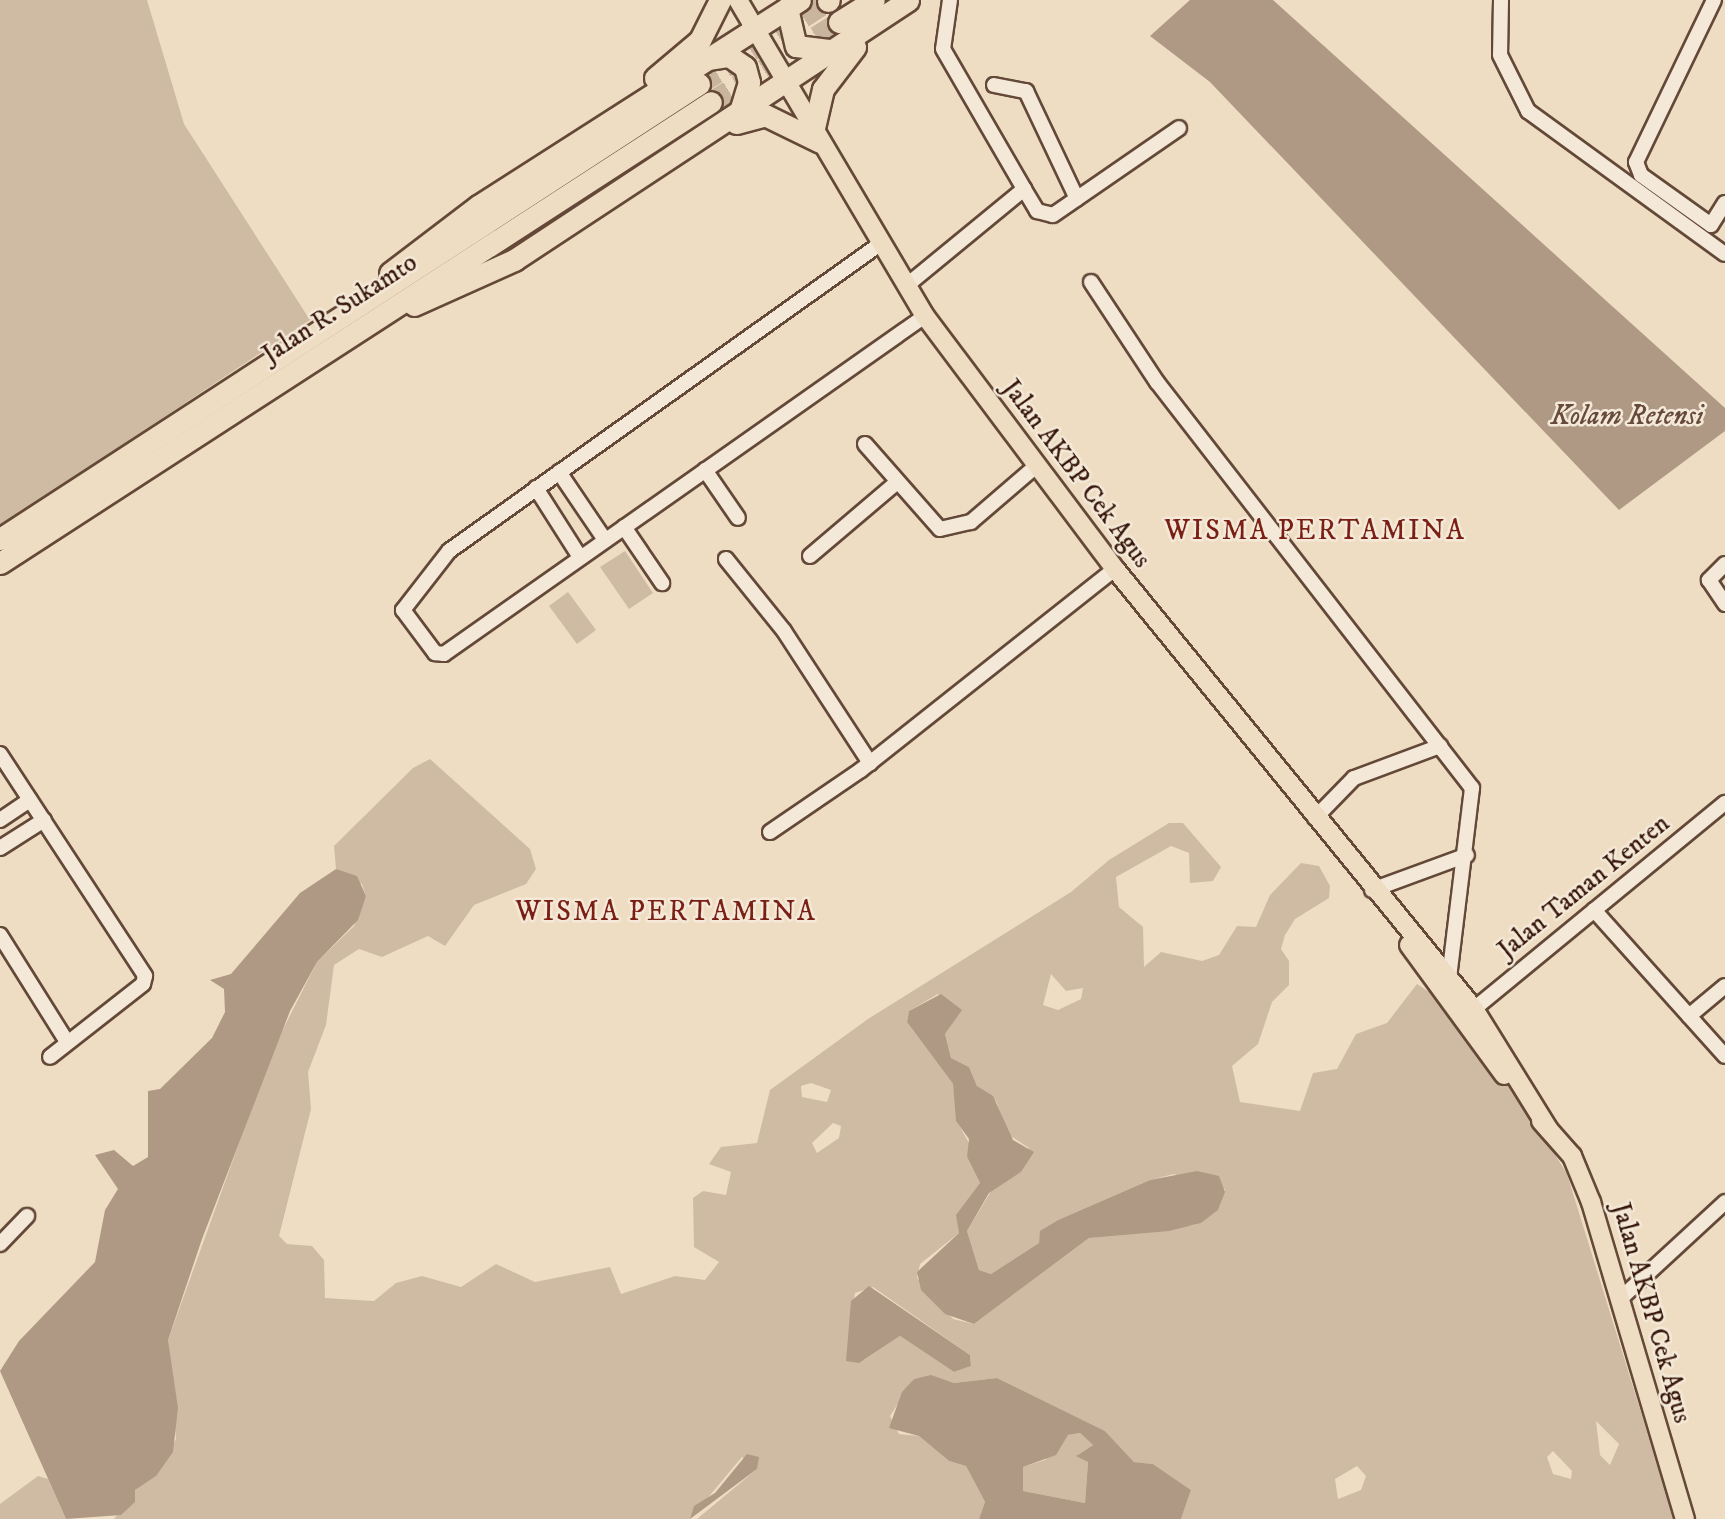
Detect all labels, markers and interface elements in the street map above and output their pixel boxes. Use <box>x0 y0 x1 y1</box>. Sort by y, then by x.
street label: Jalan R. Sukamto <box>257 247 423 371</box>
street label: Jalan AKBP Cek Agus <box>995 374 1157 574</box>
water label: Kolam Retensi <box>1551 399 1703 433</box>
district label: WISMA PERTAMINA <box>1166 514 1464 548</box>
street label: Jalan Taman Kenten <box>1492 808 1676 966</box>
district label: WISMA PERTAMINA <box>517 895 815 929</box>
street label: Jalan AKBP Cek Agus <box>1605 1199 1697 1427</box>

